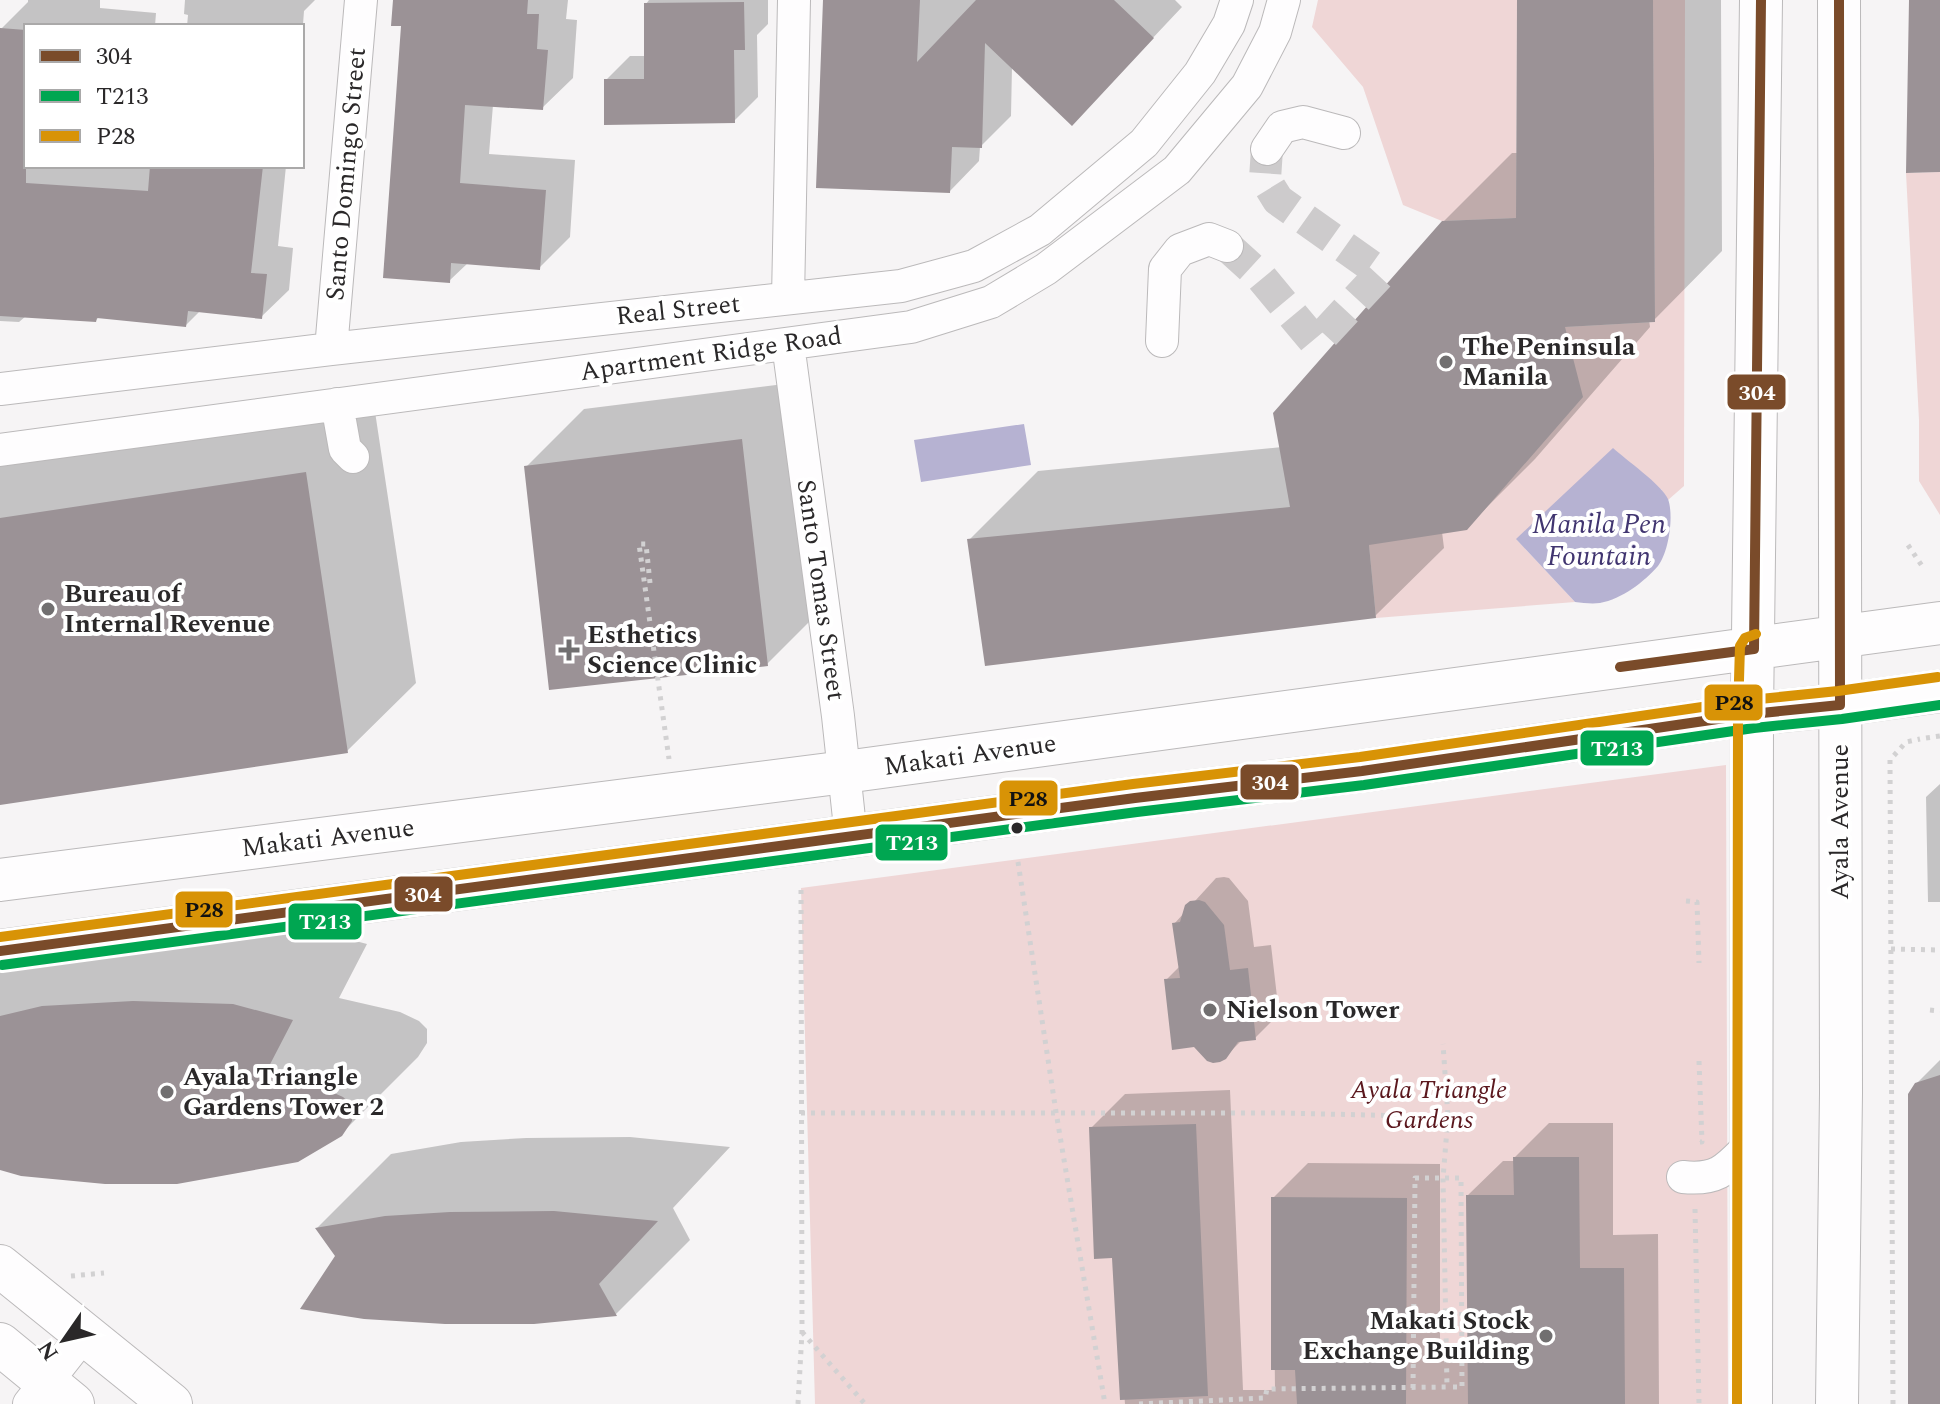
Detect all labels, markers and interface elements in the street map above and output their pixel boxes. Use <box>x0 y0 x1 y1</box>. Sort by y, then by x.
legend <box>24 24 304 168</box>
text: 304 <box>96 39 132 75</box>
street label: Santo Domingo Street <box>315 46 377 302</box>
text: T213 <box>96 79 148 115</box>
text: P28 <box>96 119 135 155</box>
street label: Real Street <box>614 284 742 336</box>
street label: Apartment Ridge Road <box>577 316 845 392</box>
place label: The Peninsula Manila <box>1462 327 1636 397</box>
marker: The Peninsula Manila <box>1437 353 1455 371</box>
line badge: 304 <box>1726 373 1787 411</box>
text: 304 <box>1738 377 1776 410</box>
street label: Santo Tomas Street <box>786 477 856 703</box>
water label: Manila Pen Fountain <box>1532 503 1666 578</box>
place label: Bureau of Internal Revenue <box>64 574 270 644</box>
marker: Bureau of Internal Revenue <box>39 600 57 618</box>
place label: Esthetics Science Clinic <box>587 615 757 685</box>
marker: Esthetics Science Clinic <box>558 639 580 661</box>
line badge: P28 <box>1703 683 1764 722</box>
text: P28 <box>1714 687 1754 720</box>
street label: Makati Avenue <box>881 723 1059 787</box>
line badge: T213 <box>1579 729 1655 767</box>
text: T213 <box>1591 733 1643 766</box>
street label: Ayala Avenue <box>1820 744 1860 900</box>
line badge: 304 <box>1239 763 1300 801</box>
text: 304 <box>1251 767 1289 800</box>
line badge: P28 <box>998 779 1059 817</box>
text: P28 <box>1008 783 1048 816</box>
street label: Makati Avenue <box>239 808 417 868</box>
unlabelled marker <box>1009 820 1025 836</box>
line badge: T213 <box>874 823 949 862</box>
text: T213 <box>886 827 938 860</box>
line badge: 304 <box>393 875 454 913</box>
text: 304 <box>404 879 442 912</box>
line badge: P28 <box>174 890 234 929</box>
text: P28 <box>184 894 224 927</box>
line badge: T213 <box>287 902 363 941</box>
text: T213 <box>299 906 351 939</box>
place label: Nielson Tower <box>1226 990 1400 1030</box>
marker: Nielson Tower <box>1201 1001 1219 1019</box>
place label: Ayala Triangle Gardens Tower 2 <box>183 1057 384 1127</box>
park label: Ayala Triangle Gardens <box>1350 1070 1507 1140</box>
marker: Ayala Triangle Gardens Tower 2 <box>158 1083 176 1101</box>
north arrow <box>24 1300 104 1380</box>
place label: Makati Stock Exchange Building <box>1302 1301 1530 1371</box>
marker: Makati Stock Exchange Building <box>1537 1327 1555 1345</box>
text: N <box>30 1334 67 1367</box>

